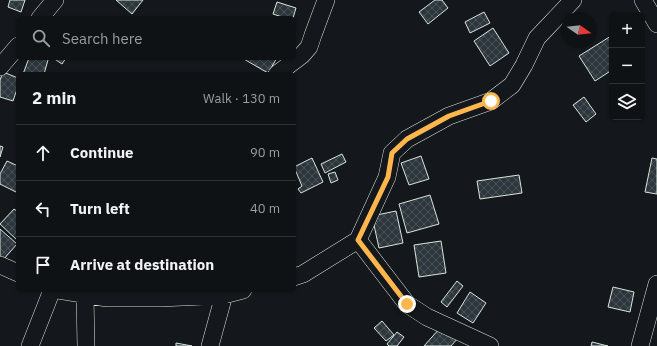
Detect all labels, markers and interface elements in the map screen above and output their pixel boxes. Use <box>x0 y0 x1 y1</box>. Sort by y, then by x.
north arrow <box>561 12 597 48</box>
map controls <box>609 12 645 120</box>
button: + <box>609 12 645 48</box>
search box <box>16 16 296 60</box>
icon: search <box>30 27 52 49</box>
text: Search here <box>62 29 142 48</box>
button: − <box>609 48 645 84</box>
button: layers <box>609 84 645 120</box>
text: 2 min <box>32 87 76 109</box>
text: Walk · 130 m <box>203 90 280 107</box>
route start <box>482 92 500 110</box>
icon: ahead <box>32 142 54 164</box>
text: Continue <box>70 143 134 162</box>
text: 90 m <box>250 144 280 161</box>
icon: left <box>32 198 54 220</box>
text: Turn left <box>70 199 130 218</box>
text: 40 m <box>250 200 280 217</box>
icon: arrive <box>32 254 54 276</box>
text: Arrive at destination <box>70 255 214 274</box>
route end <box>398 295 416 313</box>

